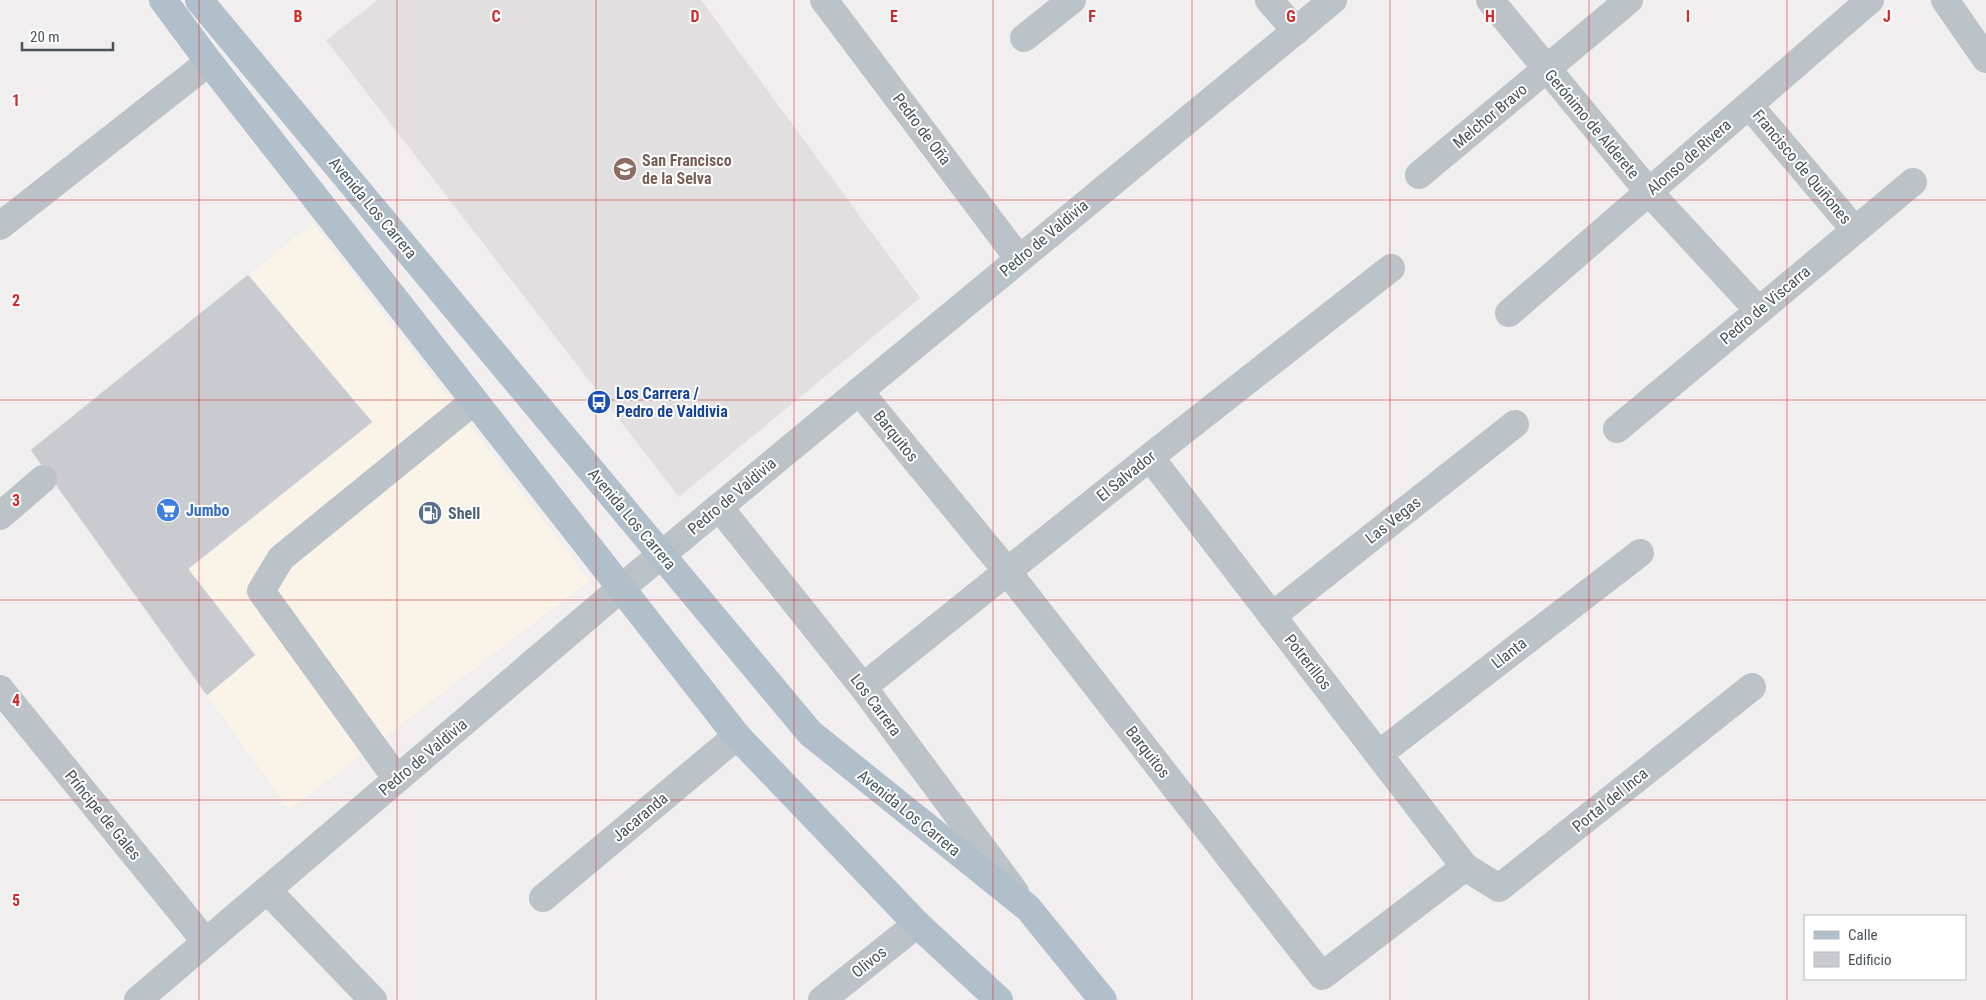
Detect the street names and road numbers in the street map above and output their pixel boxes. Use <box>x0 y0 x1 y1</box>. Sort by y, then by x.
street label: Gerónimo de Alderete <box>1541 66 1643 182</box>
street label: Melchor Bravo <box>1449 80 1531 152</box>
street label: Pedro de Oña <box>889 89 955 169</box>
street label: Francisco de Quiñones <box>1749 106 1855 228</box>
street label: Alonso de Rivera <box>1643 115 1735 199</box>
street label: Avenida Los Carrera <box>325 153 421 263</box>
street label: Pedro de Valdivia <box>996 196 1092 280</box>
street label: Pedro de Viscarra <box>1716 262 1814 348</box>
street label: Barquitos <box>870 407 922 465</box>
street label: El Salvador <box>1093 446 1159 505</box>
street label: Pedro de Valdivia <box>684 454 780 538</box>
street label: Avenida Los Carrera <box>584 464 680 574</box>
street label: Las Vegas <box>1361 492 1425 548</box>
street label: Potrerillos <box>1281 631 1335 693</box>
street label: Llanta <box>1488 633 1530 673</box>
street label: Los Carrera <box>847 670 905 740</box>
street label: Pedro de Valdivia <box>375 715 471 799</box>
street label: Barquitos <box>1122 722 1174 782</box>
street label: Portal del Inca <box>1569 764 1651 836</box>
street label: Príncipe de Gales <box>61 766 145 864</box>
street label: Avenida Los Carrera <box>854 766 964 860</box>
street label: Jacaranda <box>609 789 671 845</box>
street label: Olivos <box>848 942 890 982</box>

